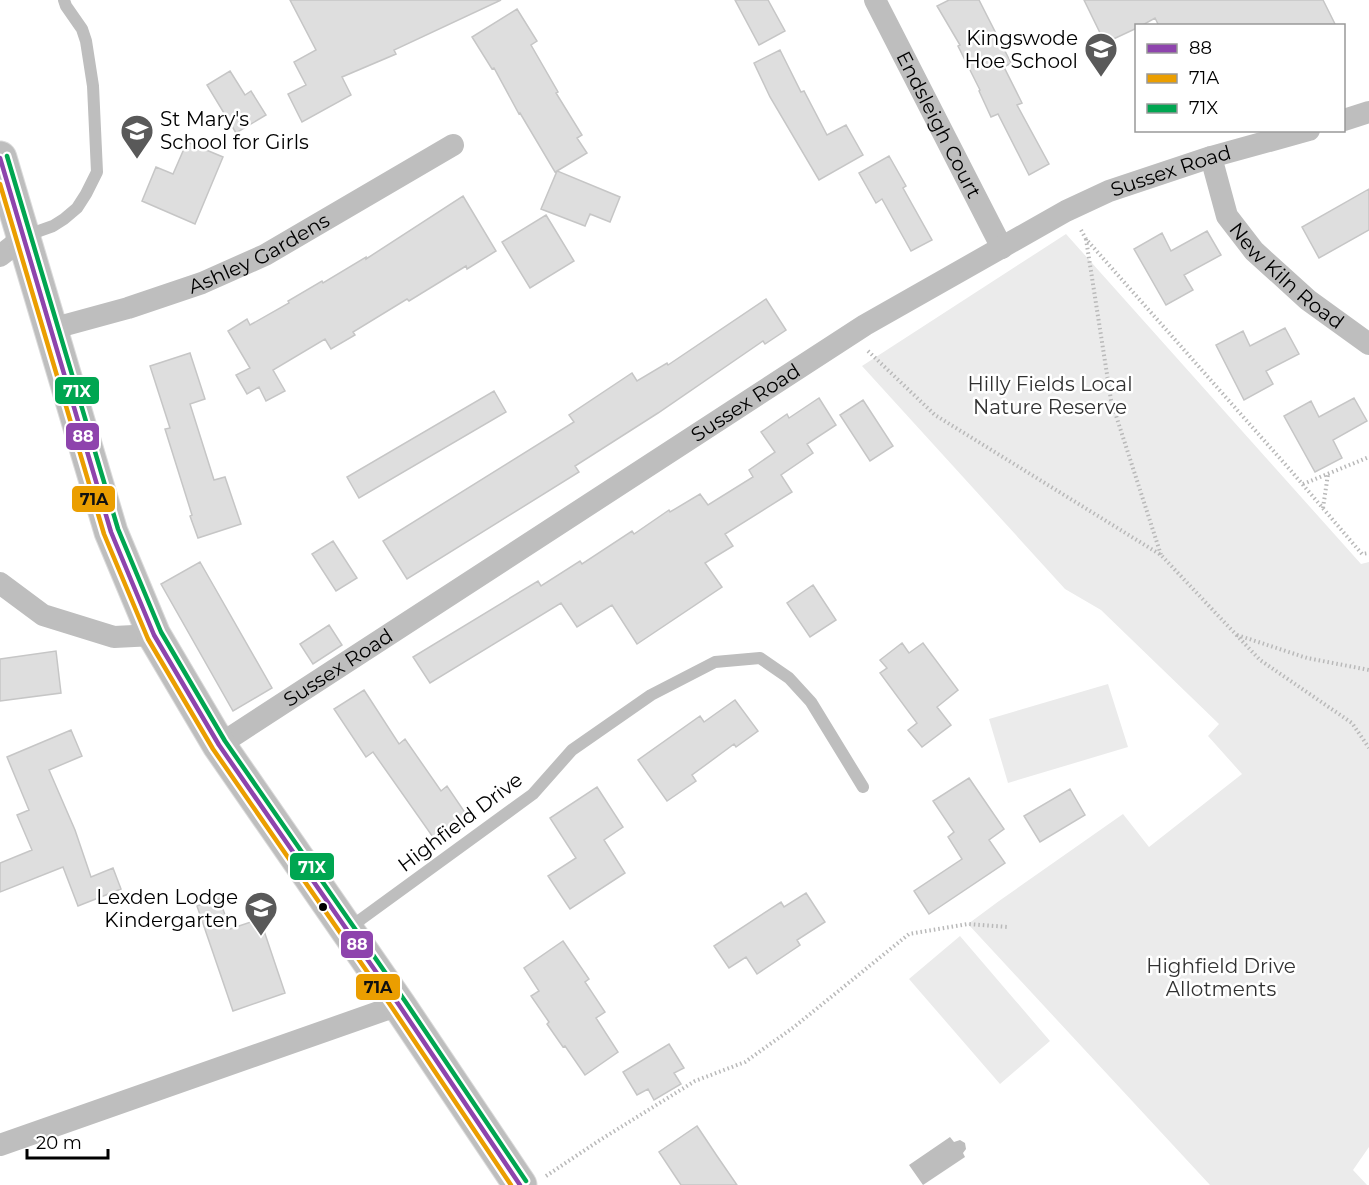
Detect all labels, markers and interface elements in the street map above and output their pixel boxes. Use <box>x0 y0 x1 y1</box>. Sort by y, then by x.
legend <box>1135 24 1345 132</box>
place label: Kingswode Hoe School <box>964 26 1078 73</box>
school or university icon: Kingswode Hoe School <box>1083 31 1119 78</box>
text: 88 <box>1189 37 1212 59</box>
street label: Endsleigh Court <box>891 47 986 202</box>
text: 71A <box>1189 67 1219 89</box>
text: 71X <box>1189 97 1218 119</box>
place label: St Mary's School for Girls <box>160 107 309 154</box>
school or university icon: St Mary's School for Girls <box>119 113 155 160</box>
street label: Sussex Road <box>1107 140 1234 202</box>
street label: Ashley Gardens <box>185 208 334 299</box>
street label: New Kiln Road <box>1224 218 1349 334</box>
street label: Sussex Road <box>686 358 805 447</box>
park label: Hilly Fields Local Nature Reserve <box>967 372 1133 419</box>
line badge: 71X <box>54 376 100 405</box>
text: 71X <box>63 382 91 401</box>
line badge: 88 <box>65 422 100 451</box>
text: 88 <box>72 427 94 446</box>
line badge: 71A <box>71 485 116 513</box>
text: 71A <box>80 490 109 509</box>
street label: Sussex Road <box>279 623 397 712</box>
street label: Highfield Drive <box>393 767 527 877</box>
line badge: 71X <box>289 852 335 881</box>
text: 71X <box>298 858 326 877</box>
place label: Lexden Lodge Kindergarten <box>96 885 238 932</box>
school or university icon: Lexden Lodge Kindergarten <box>243 890 279 937</box>
unlabelled marker <box>317 901 329 913</box>
line badge: 88 <box>340 930 374 959</box>
text: 88 <box>346 935 368 954</box>
park label: Highfield Drive Allotments <box>1146 954 1296 1001</box>
line badge: 71A <box>355 973 401 1001</box>
text: 71A <box>364 978 393 997</box>
scale bar <box>27 1122 108 1160</box>
text: 20 m <box>36 1132 82 1154</box>

